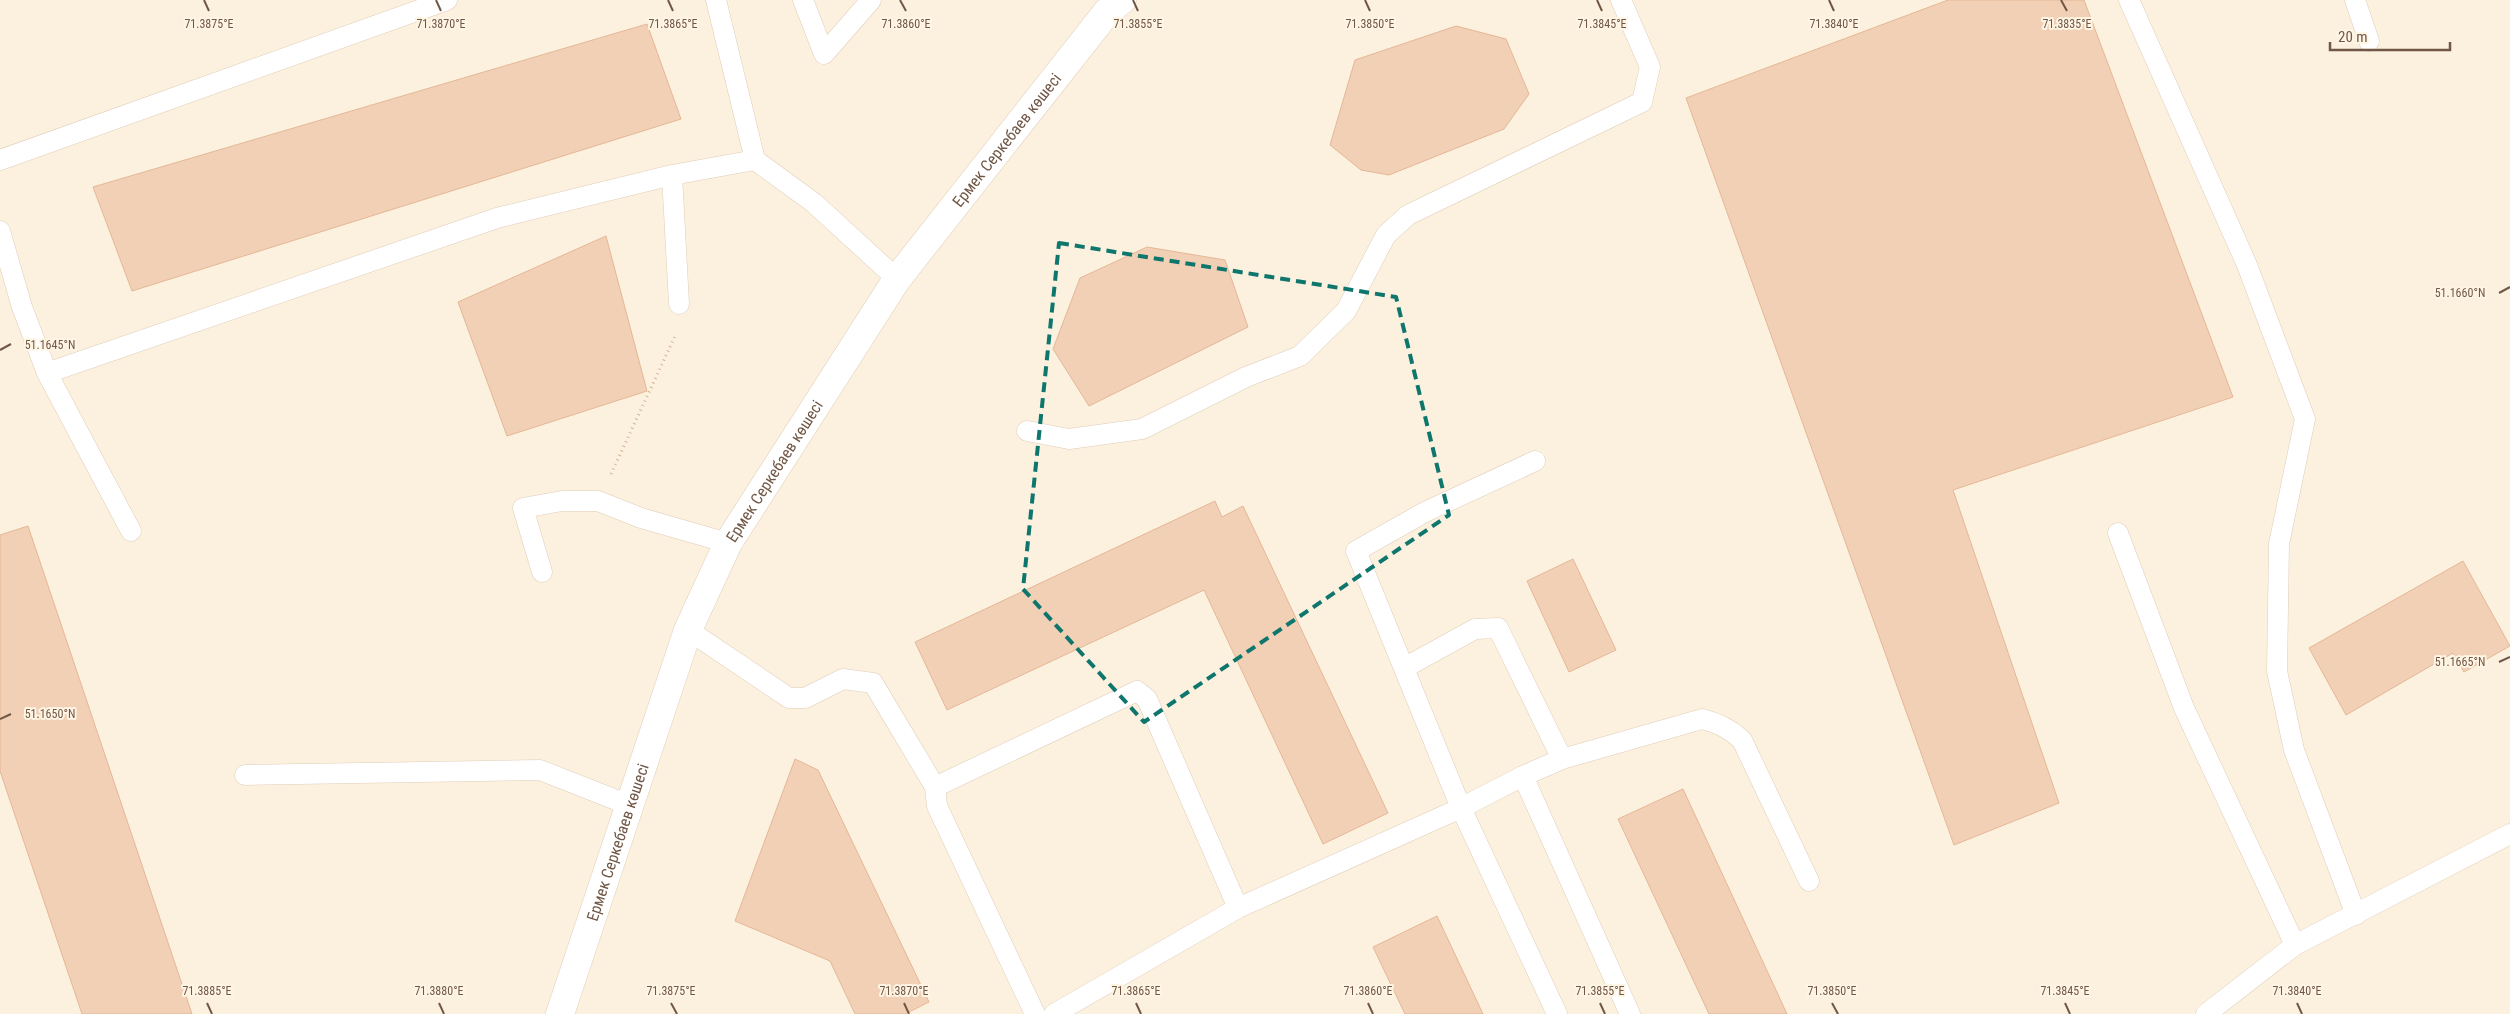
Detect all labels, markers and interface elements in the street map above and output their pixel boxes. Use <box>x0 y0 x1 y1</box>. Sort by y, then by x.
text: 71.3875°E <box>184 17 234 31</box>
text: 71.3870°E <box>416 17 466 31</box>
text: 71.3865°E <box>648 17 698 31</box>
text: 71.3860°E <box>881 17 931 31</box>
text: 71.3855°E <box>1113 17 1163 31</box>
text: 71.3850°E <box>1345 17 1395 31</box>
text: 71.3845°E <box>1577 17 1627 31</box>
text: 71.3840°E <box>1809 17 1859 31</box>
text: 71.3835°E <box>2042 17 2092 31</box>
scale bar <box>2330 20 2450 52</box>
text: 20 m <box>2338 28 2368 46</box>
street label: Ермек Серкебаев көшесі <box>948 69 1065 210</box>
text: 51.1660°N <box>2435 286 2485 300</box>
text: 51.1645°N <box>25 338 75 352</box>
street label: Ермек Серкебаев көшесі <box>722 397 826 545</box>
text: 51.1665°N <box>2435 655 2485 669</box>
text: 51.1650°N <box>25 707 75 721</box>
street label: Ермек Серкебаев көшесі <box>582 761 652 923</box>
text: 71.3885°E <box>182 984 232 998</box>
text: 71.3880°E <box>414 984 464 998</box>
text: 71.3875°E <box>646 984 696 998</box>
text: 71.3870°E <box>879 984 929 998</box>
text: 71.3865°E <box>1111 984 1161 998</box>
text: 71.3860°E <box>1343 984 1393 998</box>
text: 71.3855°E <box>1575 984 1625 998</box>
text: 71.3850°E <box>1807 984 1857 998</box>
text: 71.3845°E <box>2040 984 2090 998</box>
text: 71.3840°E <box>2272 984 2322 998</box>

